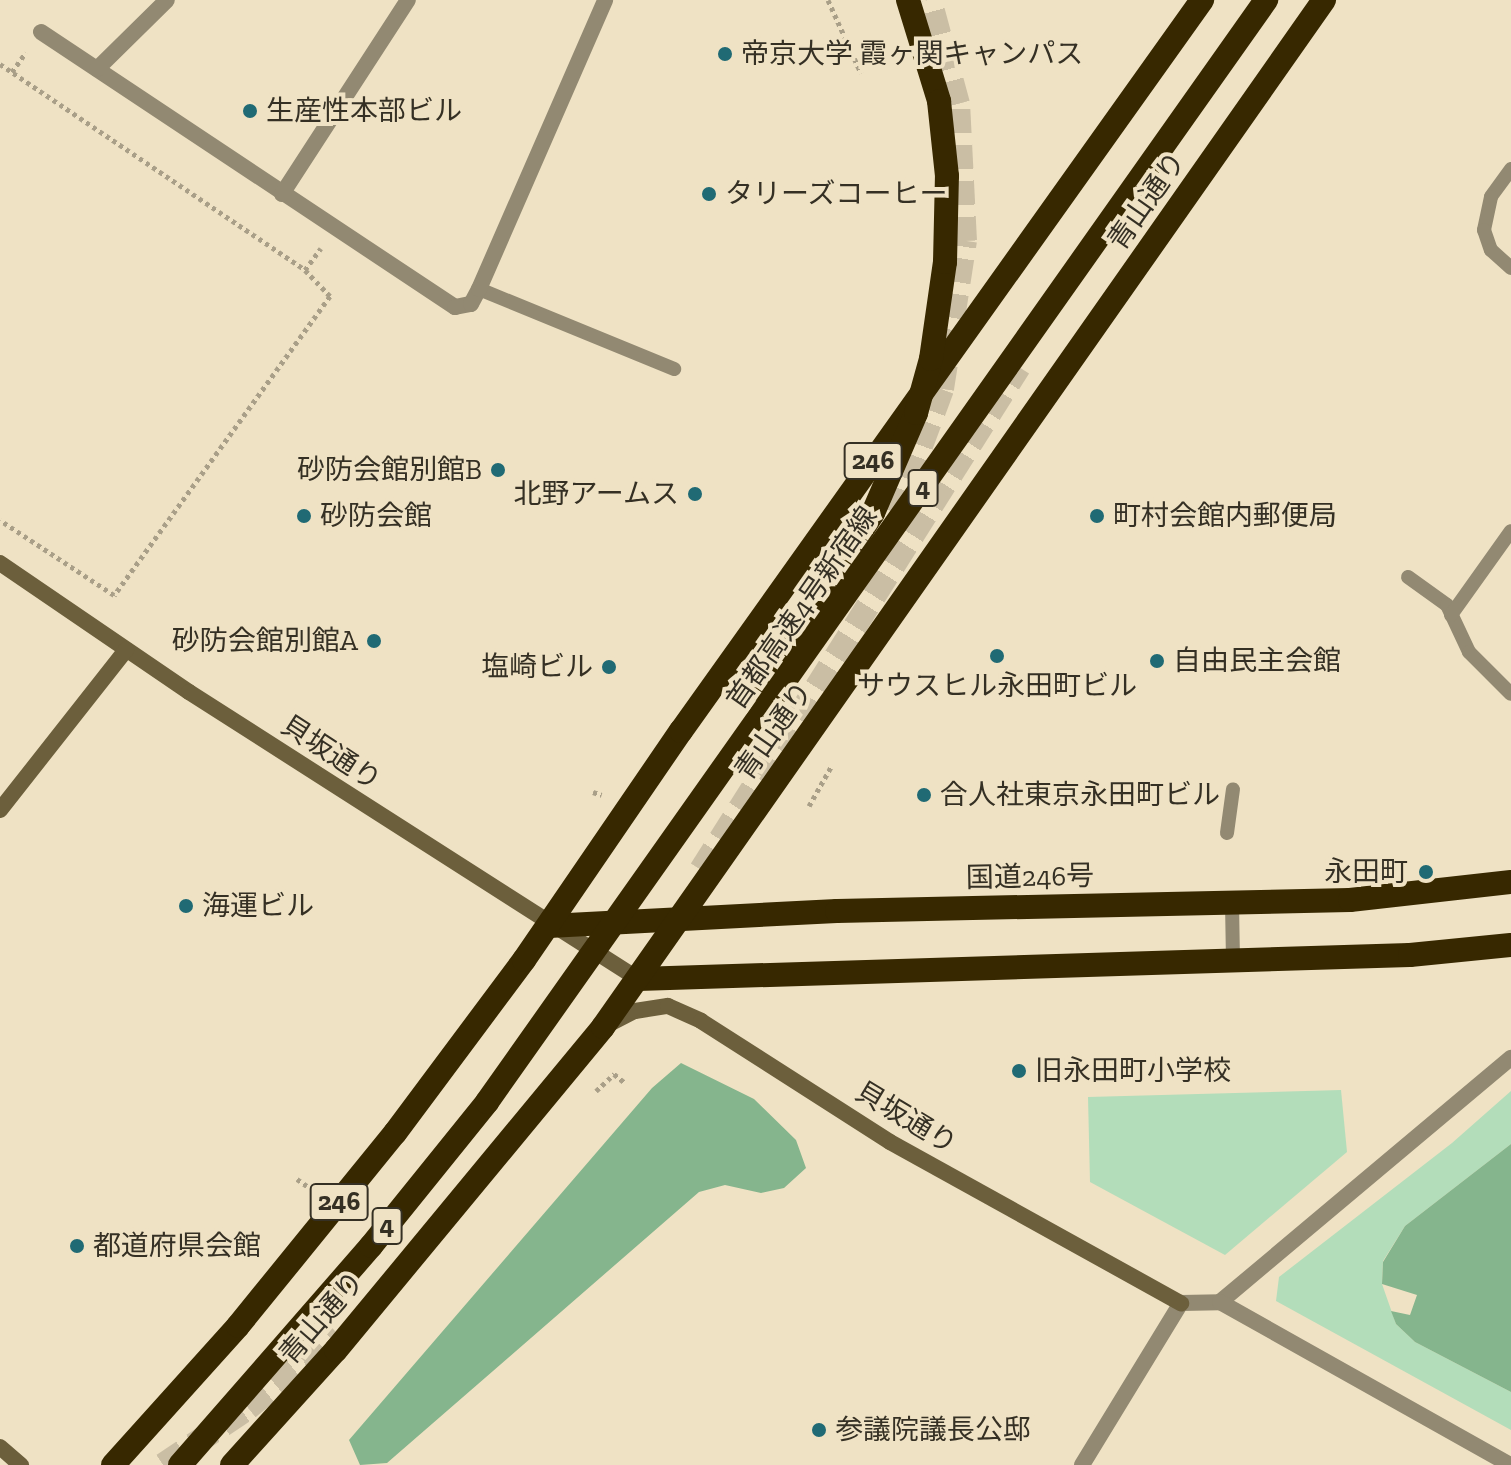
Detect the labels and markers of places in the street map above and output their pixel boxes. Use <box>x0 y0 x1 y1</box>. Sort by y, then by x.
place label: 帝京大学 霞ヶ関キャンパス <box>741 37 1083 71</box>
marker: 帝京大学 霞ヶ関キャンパス <box>716 45 734 63</box>
place label: 生産性本部ビル <box>266 94 462 128</box>
marker: 生産性本部ビル <box>241 102 259 120</box>
place label: タリーズコーヒー <box>725 177 949 211</box>
marker: タリーズコーヒー <box>700 185 718 203</box>
place label: 砂防会館別館B <box>297 453 482 487</box>
marker: 砂防会館別館B <box>489 461 507 479</box>
place label: 北野アームス <box>513 477 679 511</box>
marker: 北野アームス <box>686 485 704 503</box>
place label: 砂防会館 <box>320 499 432 533</box>
place label: 町村会館内郵便局 <box>1113 499 1337 533</box>
marker: 砂防会館 <box>295 507 313 525</box>
marker: 町村会館内郵便局 <box>1088 507 1106 525</box>
place label: 砂防会館別館A <box>172 624 358 658</box>
marker: 砂防会館別館A <box>365 632 383 650</box>
place label: 自由民主会館 <box>1173 644 1341 678</box>
marker: サウスヒル永田町ビル <box>988 647 1006 665</box>
place label: 塩崎ビル <box>481 650 593 684</box>
marker: 自由民主会館 <box>1148 652 1166 670</box>
marker: 塩崎ビル <box>600 658 618 676</box>
place label: サウスヒル永田町ビル <box>857 669 1137 703</box>
place label: 合人社東京永田町ビル <box>940 778 1220 812</box>
marker: 合人社東京永田町ビル <box>915 786 933 804</box>
place label: 永田町 <box>1324 855 1408 889</box>
marker: 永田町 <box>1415 861 1437 883</box>
place label: 海運ビル <box>202 889 314 923</box>
marker: 海運ビル <box>177 897 195 915</box>
place label: 旧永田町小学校 <box>1035 1054 1231 1088</box>
marker: 旧永田町小学校 <box>1010 1062 1028 1080</box>
place label: 都道府県会館 <box>93 1229 261 1263</box>
marker: 都道府県会館 <box>68 1237 86 1255</box>
place label: 参議院議長公邸 <box>835 1413 1031 1447</box>
marker: 参議院議長公邸 <box>810 1421 828 1439</box>

